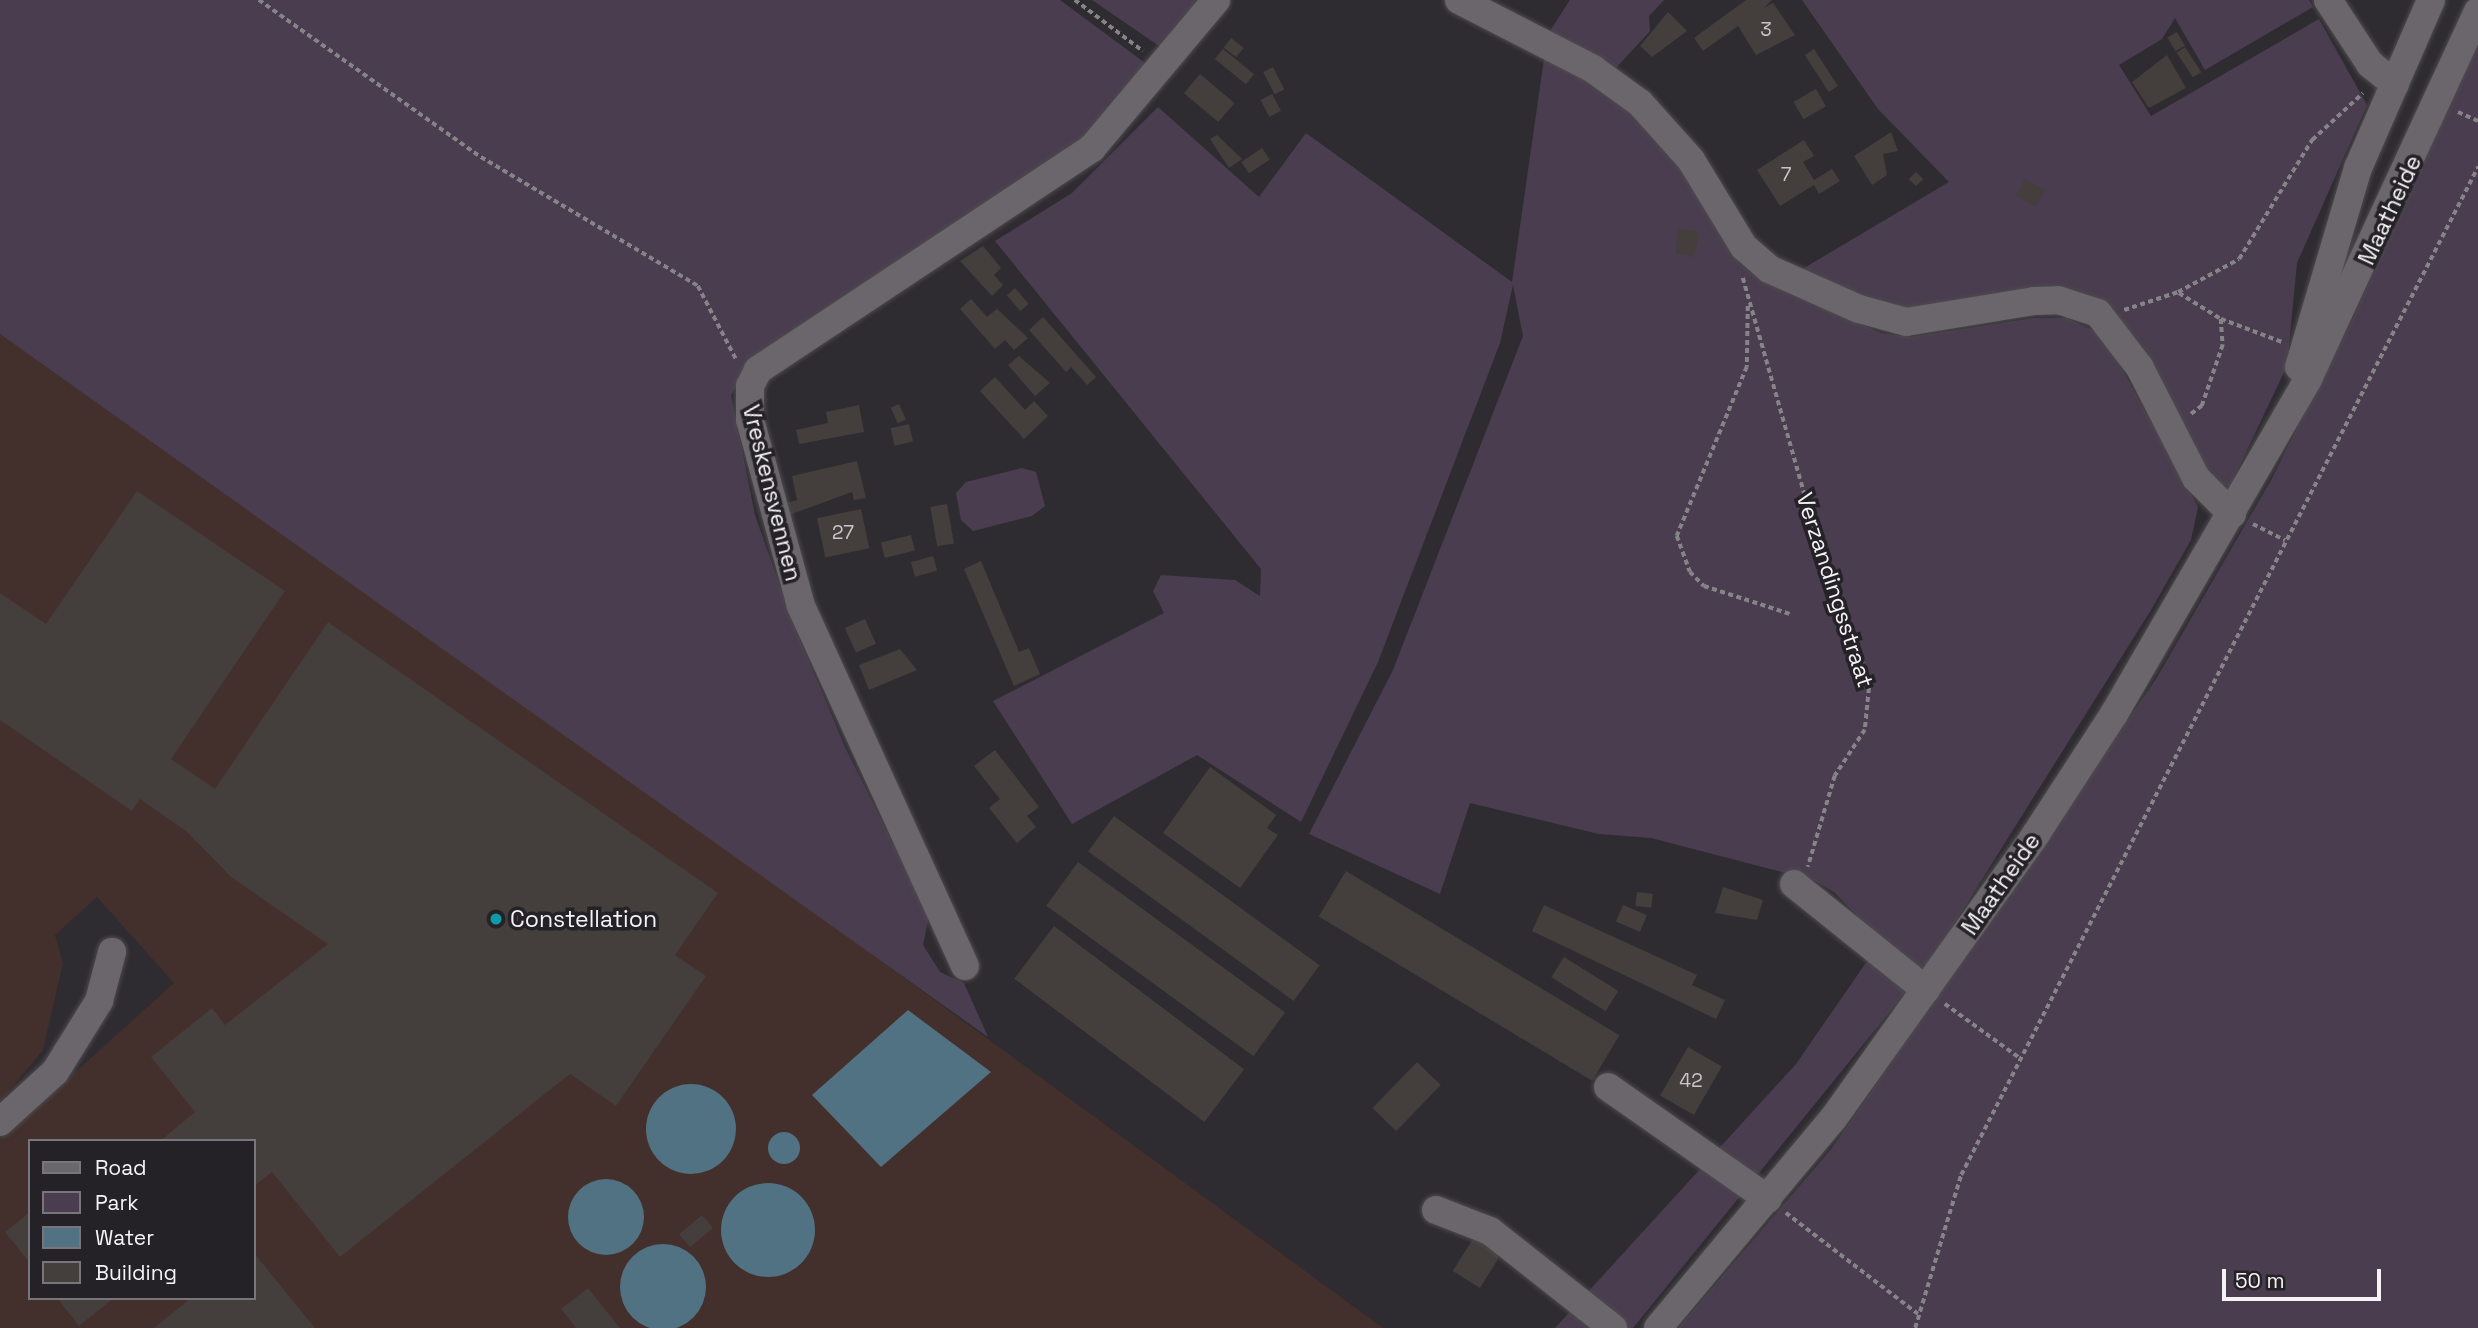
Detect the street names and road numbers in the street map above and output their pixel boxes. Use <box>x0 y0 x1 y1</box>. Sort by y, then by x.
street label: Maatheide <box>2353 151 2427 269</box>
street label: Vreskensvennen <box>737 402 807 584</box>
street label: Verzandingsstraat <box>1790 489 1880 691</box>
street label: Maatheide <box>1956 828 2046 940</box>

